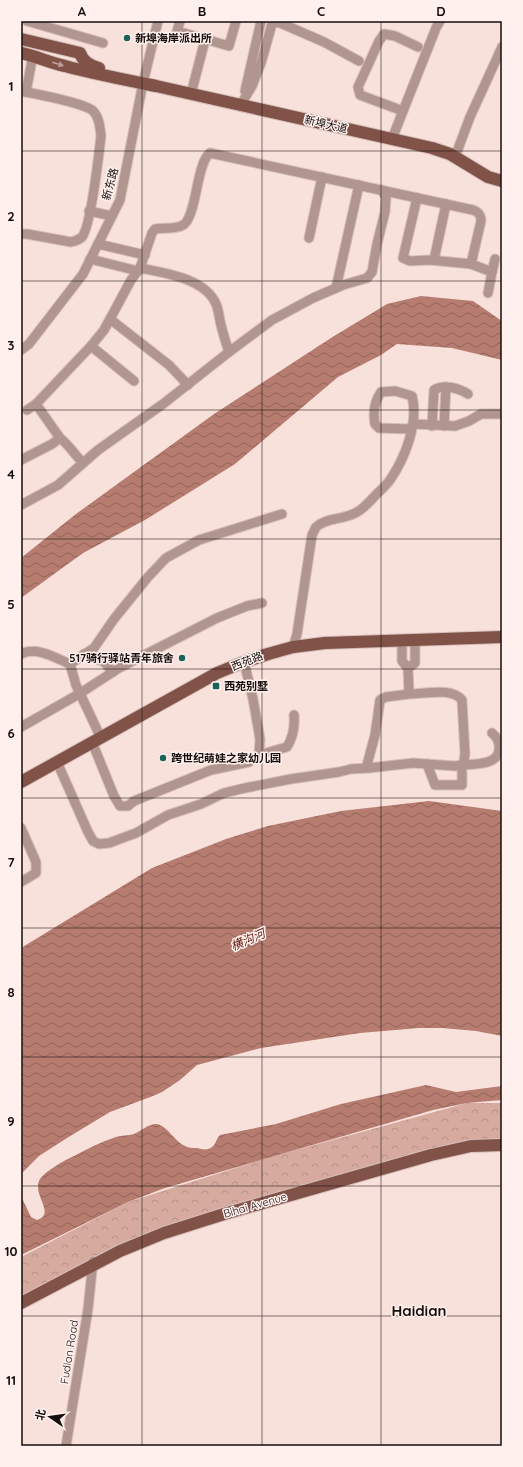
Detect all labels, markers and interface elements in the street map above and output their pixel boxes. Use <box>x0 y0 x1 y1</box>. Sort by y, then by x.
text: A <box>78 3 87 19</box>
text: B <box>198 3 206 19</box>
text: C <box>317 3 325 19</box>
text: D <box>436 3 446 19</box>
place label: 新埠海岸派出所 <box>135 31 212 45</box>
marker: 新埠海岸派出所 <box>122 33 132 43</box>
one-way arrow <box>53 61 65 67</box>
text: 1 <box>8 78 14 94</box>
street label: 新埠大道 <box>303 112 349 136</box>
street label: 新东路 <box>99 166 121 202</box>
text: 2 <box>7 208 15 224</box>
text: 3 <box>8 337 15 353</box>
text: 4 <box>7 466 15 482</box>
text: 5 <box>7 596 15 612</box>
street label: 西苑路 <box>229 649 265 673</box>
place label: 517骑行驿站青年旅舍 <box>69 651 174 665</box>
marker: 517骑行驿站青年旅舍 <box>177 653 187 663</box>
place label: 西苑别墅 <box>224 679 268 693</box>
marker: 西苑别墅 <box>211 681 221 691</box>
text: 6 <box>7 725 15 741</box>
place label: 跨世纪萌娃之家幼儿园 <box>171 751 281 765</box>
marker: 跨世纪萌娃之家幼儿园 <box>158 753 168 763</box>
text: 7 <box>7 854 15 870</box>
water label: 横沟河 <box>228 925 269 953</box>
text: 8 <box>7 984 15 1000</box>
text: 9 <box>7 1113 15 1129</box>
street label: Bihai Avenue <box>222 1189 288 1221</box>
text: 10 <box>4 1243 18 1259</box>
district label: Haidian <box>391 1301 447 1320</box>
street label: Fudian Road <box>57 1319 81 1385</box>
text: 11 <box>6 1372 16 1388</box>
north arrow <box>30 1397 70 1437</box>
text: 北 <box>32 1408 48 1422</box>

